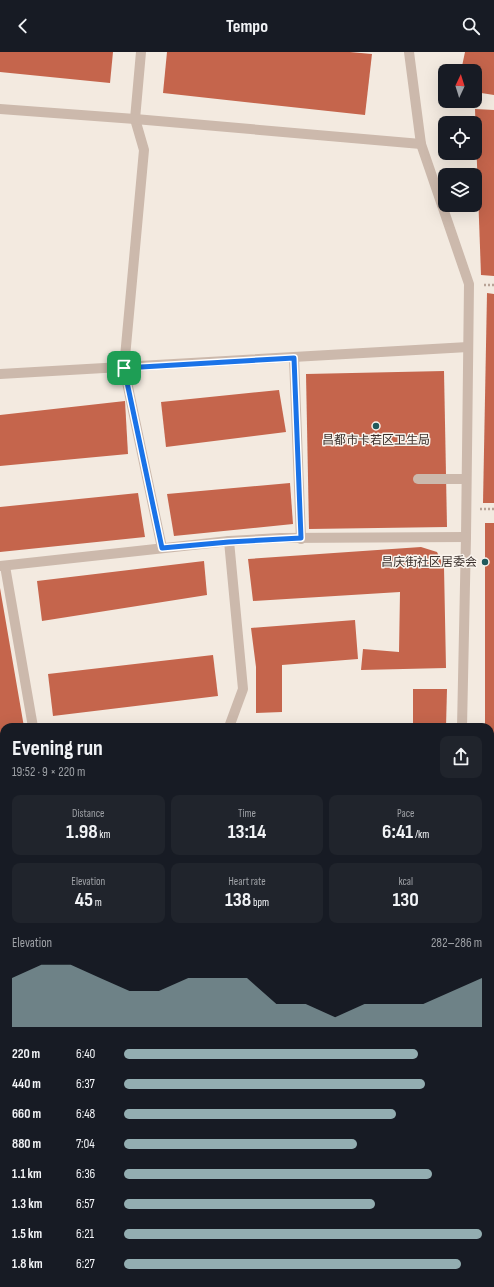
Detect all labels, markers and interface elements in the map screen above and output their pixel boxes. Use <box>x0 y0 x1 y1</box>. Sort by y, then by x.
icon: back <box>12 15 34 37</box>
icon: search <box>460 15 482 37</box>
text: Tempo <box>226 16 268 37</box>
north arrow <box>438 64 482 108</box>
map controls <box>438 64 482 212</box>
button: locate <box>438 116 482 160</box>
button: layers <box>438 168 482 212</box>
pin <box>107 351 141 385</box>
icon: arrive <box>113 357 135 379</box>
marker: 昌都市卡若区卫生局 <box>371 421 381 431</box>
place label: 昌都市卡若区卫生局 <box>322 433 430 448</box>
place label: 昌庆街社区居委会 <box>381 555 477 570</box>
marker: 昌庆街社区居委会 <box>480 557 490 567</box>
text: Evening run <box>12 735 103 762</box>
button: share <box>440 736 482 778</box>
text: 19:52 · 9 × 220 m <box>12 764 85 780</box>
text: Distance <box>72 807 105 820</box>
text: Time <box>238 807 256 820</box>
text: Pace <box>397 807 414 820</box>
text: 1.98 <box>66 820 98 844</box>
text: 13:14 <box>228 820 266 844</box>
text: 6:41 <box>382 820 413 844</box>
text: km <box>98 828 111 841</box>
text: /km <box>413 828 429 841</box>
text: Elevation <box>71 875 105 888</box>
text: Heart rate <box>228 875 266 888</box>
text: kcal <box>398 875 413 888</box>
text: 45 <box>75 888 93 912</box>
text: 138 <box>225 888 251 912</box>
text: 130 <box>393 888 419 912</box>
text: m <box>93 896 102 909</box>
text: bpm <box>251 896 269 909</box>
text: Elevation <box>12 935 52 951</box>
text: 282–286 m <box>431 935 482 951</box>
text: 220 m <box>12 1046 40 1062</box>
text: 6:40 <box>76 1046 95 1062</box>
text: 440 m <box>12 1076 41 1092</box>
text: 6:37 <box>76 1076 95 1092</box>
text: 660 m <box>12 1106 41 1122</box>
text: 6:48 <box>76 1106 95 1122</box>
text: 880 m <box>12 1136 41 1152</box>
text: 7:04 <box>76 1136 95 1152</box>
text: 1.1 km <box>12 1166 42 1182</box>
text: 6:36 <box>76 1166 95 1182</box>
text: 1.3 km <box>12 1196 42 1212</box>
text: 6:57 <box>76 1196 95 1212</box>
text: 1.5 km <box>12 1226 42 1242</box>
text: 6:21 <box>76 1226 94 1242</box>
text: 1.8 km <box>12 1256 43 1272</box>
text: 6:27 <box>76 1256 95 1272</box>

